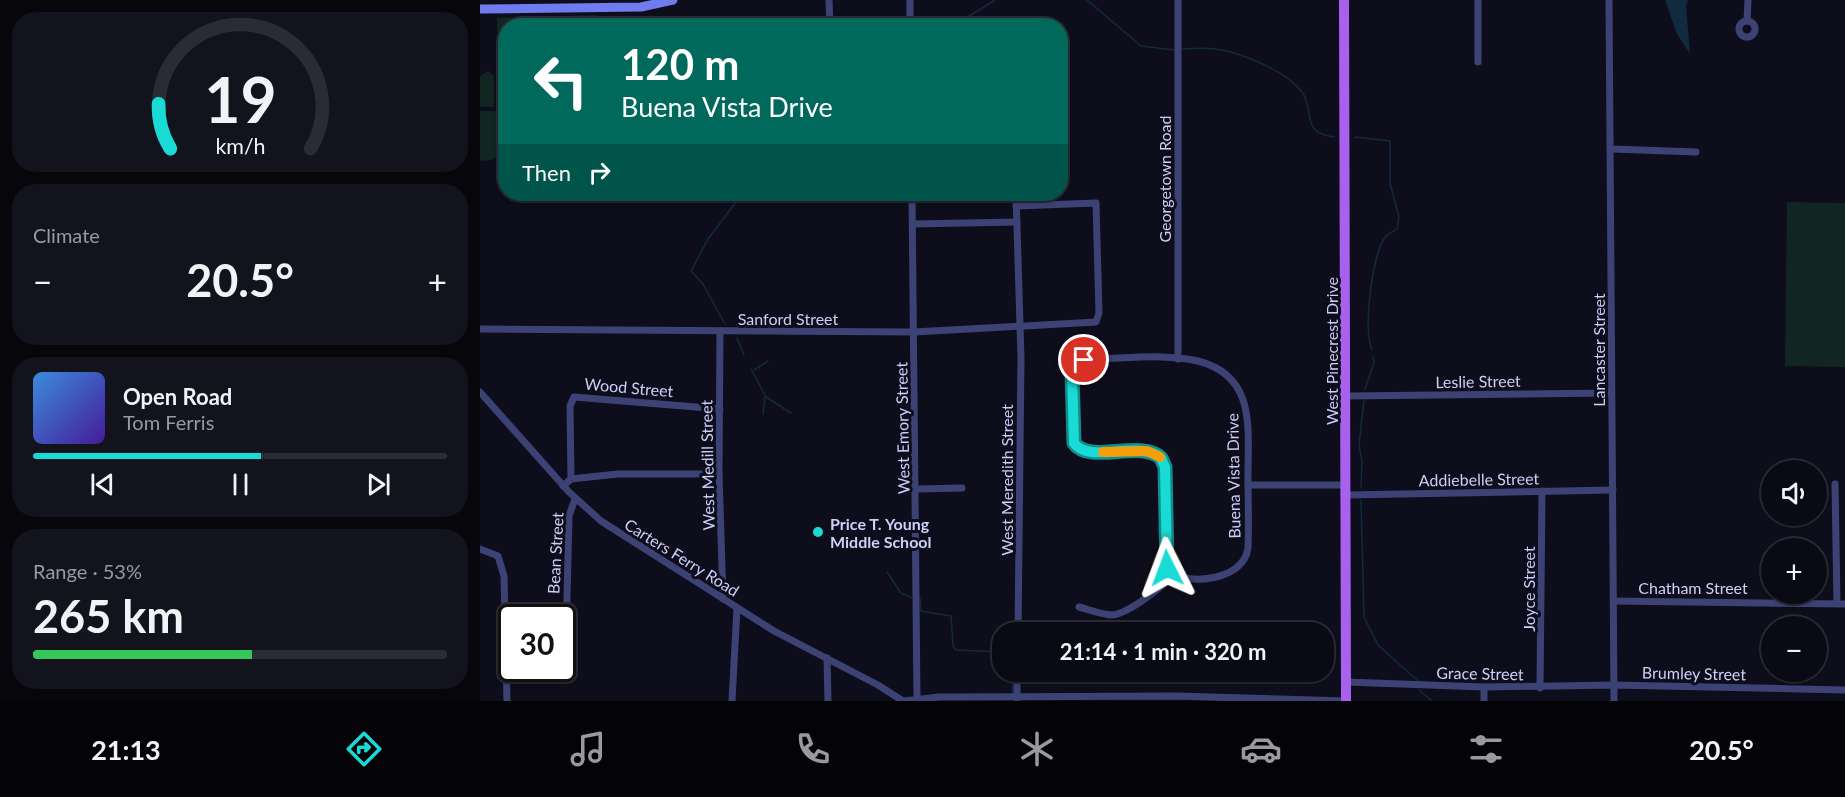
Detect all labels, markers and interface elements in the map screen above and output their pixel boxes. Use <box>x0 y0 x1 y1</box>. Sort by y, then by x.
text: 120 m <box>621 39 739 89</box>
icon: left <box>522 42 600 120</box>
text: 19 <box>204 61 276 136</box>
text: Buena Vista Drive <box>621 90 833 123</box>
street label: Georgetown Road <box>1155 115 1174 243</box>
text: km/h <box>215 134 265 160</box>
icon: right <box>583 156 616 189</box>
text: Then <box>522 159 571 186</box>
text: Climate <box>33 223 100 247</box>
text: 20.5° <box>186 253 294 307</box>
text: − <box>33 261 52 301</box>
text: + <box>428 261 447 301</box>
street label: West Pinecrest Drive <box>1322 277 1341 425</box>
street label: Lancaster Street <box>1589 293 1608 407</box>
street label: Sanford Street <box>738 309 838 328</box>
pin <box>1058 334 1109 385</box>
icon: arrive <box>1067 343 1100 376</box>
street label: West Emory Street <box>891 362 913 494</box>
street label: Leslie Street <box>1435 371 1521 391</box>
street label: Wood Street <box>584 374 674 400</box>
text: Open Road <box>123 383 232 410</box>
street label: West Medill Street <box>696 399 718 530</box>
street label: West Meredith Street <box>997 404 1016 556</box>
text: Tom Ferris <box>123 410 214 434</box>
street label: Buena Vista Drive <box>1222 413 1244 539</box>
map controls <box>1761 460 1827 682</box>
button: sound <box>1761 460 1827 526</box>
icon: previous <box>86 468 119 501</box>
icon: pause <box>224 468 257 501</box>
icon: next <box>362 468 395 501</box>
street label: Addiebelle Street <box>1419 468 1540 490</box>
street label: Bean Street <box>543 511 567 594</box>
street label: Carters Ferry Road <box>621 514 743 600</box>
place label: Price T. Young Middle School <box>830 514 932 551</box>
marker: Price T. Young Middle School <box>811 525 825 539</box>
position arrow <box>1135 536 1199 600</box>
button: + <box>1761 538 1827 604</box>
street label: Joyce Street <box>1519 546 1538 632</box>
text: Range · 53% <box>33 559 142 583</box>
street label: Chatham Street <box>1638 578 1748 597</box>
text: 265 km <box>33 589 184 643</box>
speed limit sign: 30 <box>498 604 576 682</box>
button: − <box>1761 616 1827 682</box>
text: 21:14 · 1 min · 320 m <box>1060 638 1266 665</box>
street label: Grace Street <box>1436 663 1524 683</box>
street label: Brumley Street <box>1642 663 1747 683</box>
icon: directions <box>343 728 385 770</box>
icon: music <box>567 728 609 770</box>
icon: phone <box>792 728 834 770</box>
icon: climate <box>1016 728 1058 770</box>
icon: car <box>1240 728 1282 770</box>
icon: filters <box>1465 728 1507 770</box>
text: 21:13 <box>91 733 161 766</box>
text: 20.5° <box>1689 733 1754 766</box>

